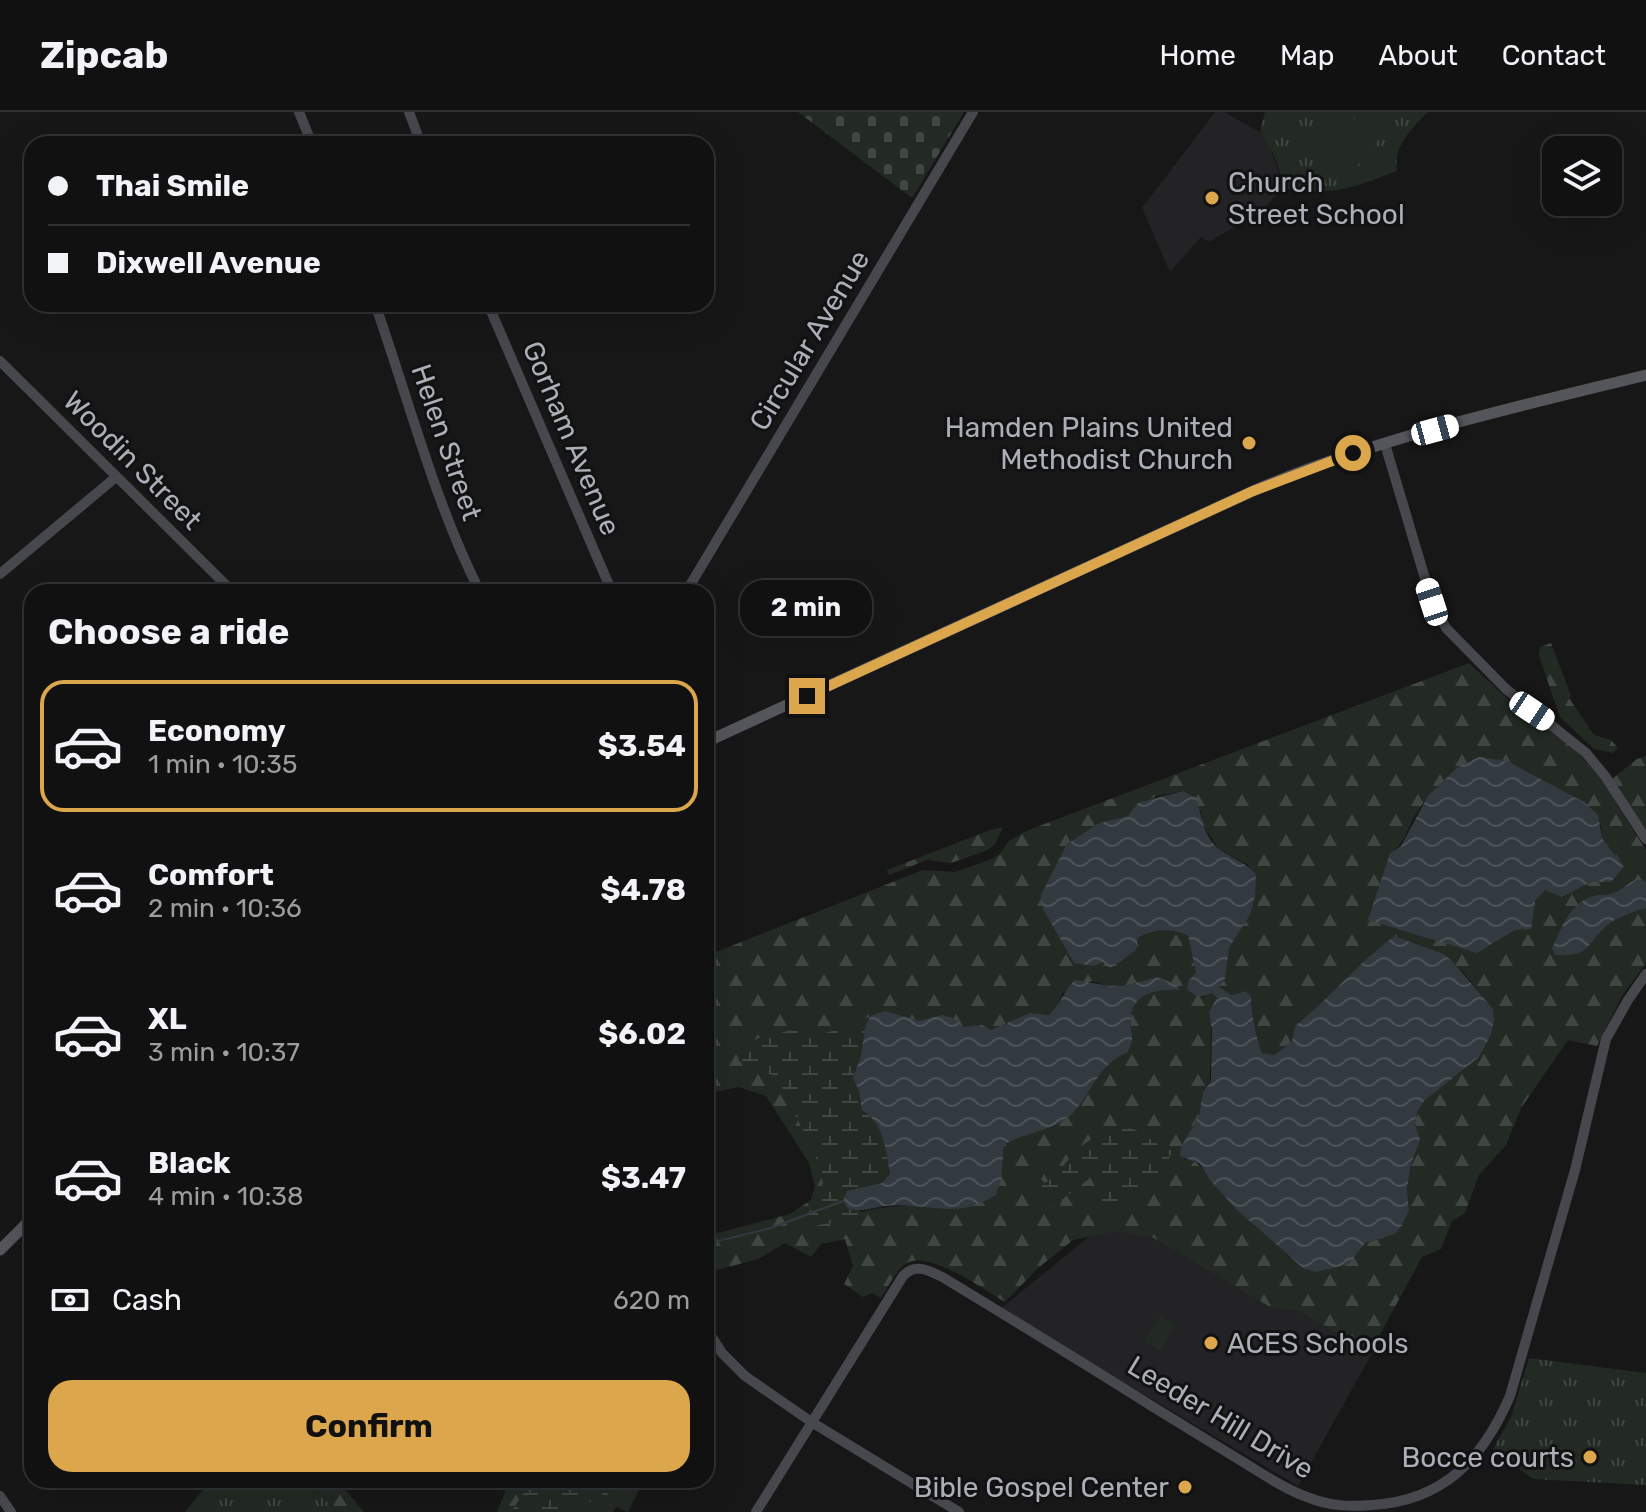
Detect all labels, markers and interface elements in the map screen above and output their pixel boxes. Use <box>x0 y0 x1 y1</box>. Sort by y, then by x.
text: Zipcab <box>40 32 168 78</box>
text: Home <box>1159 39 1236 72</box>
text: Map <box>1280 39 1334 72</box>
text: About <box>1378 39 1458 72</box>
text: Contact <box>1502 39 1606 72</box>
map controls <box>1542 136 1622 216</box>
button: layers <box>1542 136 1622 216</box>
place label: Church Street School <box>1228 166 1405 231</box>
text: Thai Smile <box>96 168 249 204</box>
marker: Church Street School <box>1203 189 1221 207</box>
street label: Circular Avenue <box>743 244 876 436</box>
text: Dixwell Avenue <box>96 245 321 281</box>
street label: Gorham Avenue <box>516 336 627 540</box>
street label: Helen Street <box>404 360 489 525</box>
street label: Woodin Street <box>57 384 209 536</box>
place label: Hamden Plains United Methodist Church <box>945 411 1233 476</box>
car <box>1409 412 1461 448</box>
marker: Hamden Plains United Methodist Church <box>1240 434 1258 452</box>
route start <box>1335 435 1371 471</box>
car <box>1413 575 1451 629</box>
callout: 2 min <box>741 580 873 636</box>
text: 2 min <box>771 592 841 623</box>
text: Choose a ride <box>48 610 289 653</box>
route end <box>789 678 825 714</box>
car <box>1505 688 1559 734</box>
icon: car <box>52 710 124 782</box>
text: Economy <box>148 713 286 749</box>
text: $3.54 <box>598 728 686 764</box>
text: 1 min · 10:35 <box>148 749 297 780</box>
icon: car <box>52 854 124 926</box>
text: Comfort <box>148 857 274 893</box>
text: $4.78 <box>601 872 686 908</box>
text: 2 min · 10:36 <box>148 893 302 924</box>
icon: car <box>52 998 124 1070</box>
text: XL <box>148 1001 187 1037</box>
text: $6.02 <box>598 1016 686 1052</box>
text: 3 min · 10:37 <box>148 1037 300 1068</box>
icon: car <box>52 1142 124 1214</box>
text: Black <box>148 1145 231 1181</box>
text: $3.47 <box>601 1160 686 1196</box>
text: 4 min · 10:38 <box>148 1181 303 1212</box>
icon: cash <box>48 1278 92 1322</box>
text: Cash <box>112 1282 182 1318</box>
text: 620 m <box>613 1285 690 1316</box>
place label: ACES Schools <box>1227 1327 1408 1360</box>
marker: ACES Schools <box>1202 1334 1220 1352</box>
street label: Leeder Hill Drive <box>1122 1349 1320 1486</box>
button: Confirm <box>48 1380 690 1472</box>
place label: Bocce courts <box>1402 1441 1574 1474</box>
marker: Bocce courts <box>1581 1448 1599 1466</box>
place label: Bible Gospel Center <box>914 1471 1169 1504</box>
marker: Bible Gospel Center <box>1176 1478 1194 1496</box>

